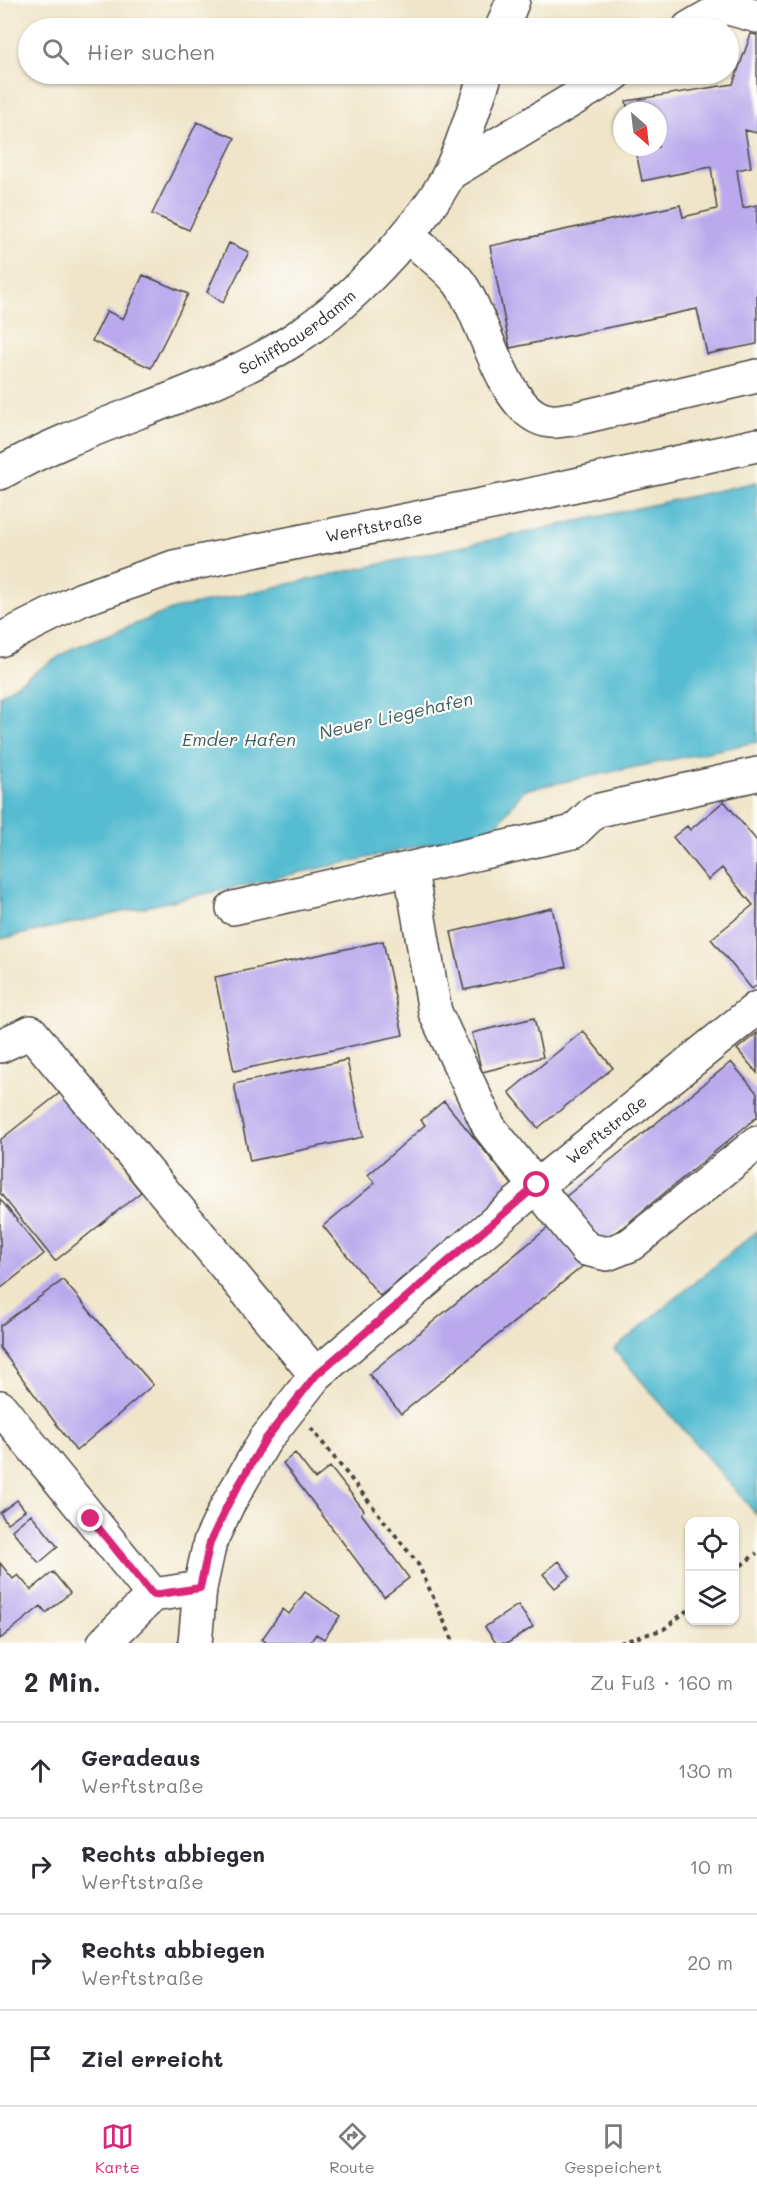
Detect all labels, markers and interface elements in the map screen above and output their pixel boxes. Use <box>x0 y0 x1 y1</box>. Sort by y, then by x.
search box <box>18 18 739 84</box>
icon: search <box>39 35 72 68</box>
text: Hier suchen <box>87 37 215 66</box>
north arrow <box>613 102 667 156</box>
street label: Schiffbauerdamm <box>235 285 360 379</box>
street label: Werftstraße <box>324 506 424 546</box>
water label: Neuer Liegehafen <box>316 686 475 744</box>
water label: Emder Hafen <box>182 727 296 751</box>
street label: Werftstraße <box>561 1090 651 1168</box>
route start <box>523 1171 549 1197</box>
route end <box>77 1505 103 1531</box>
map controls <box>685 1517 739 1625</box>
button: locate <box>685 1517 739 1571</box>
button: layers <box>685 1571 739 1625</box>
text: 2 Min. <box>24 1665 101 1699</box>
text: Zu Fuß · 160 m <box>590 1669 733 1695</box>
text: Geradeaus <box>81 1743 200 1772</box>
icon: ahead <box>24 1754 57 1787</box>
text: 130 m <box>678 1757 733 1783</box>
text: Werftstraße <box>81 1772 204 1798</box>
text: Rechts abbiegen <box>81 1839 265 1868</box>
icon: right <box>24 1850 57 1883</box>
text: 10 m <box>689 1853 733 1879</box>
text: Werftstraße <box>81 1868 204 1894</box>
text: Rechts abbiegen <box>81 1935 265 1964</box>
icon: right <box>24 1946 57 1979</box>
text: 20 m <box>687 1949 733 1975</box>
text: Werftstraße <box>81 1964 204 1990</box>
icon: arrive <box>24 2042 57 2075</box>
text: Ziel erreicht <box>81 2044 223 2073</box>
tab: Karte <box>95 2120 140 2177</box>
tab: Route <box>329 2120 375 2177</box>
tab: Gespeichert <box>564 2120 662 2177</box>

